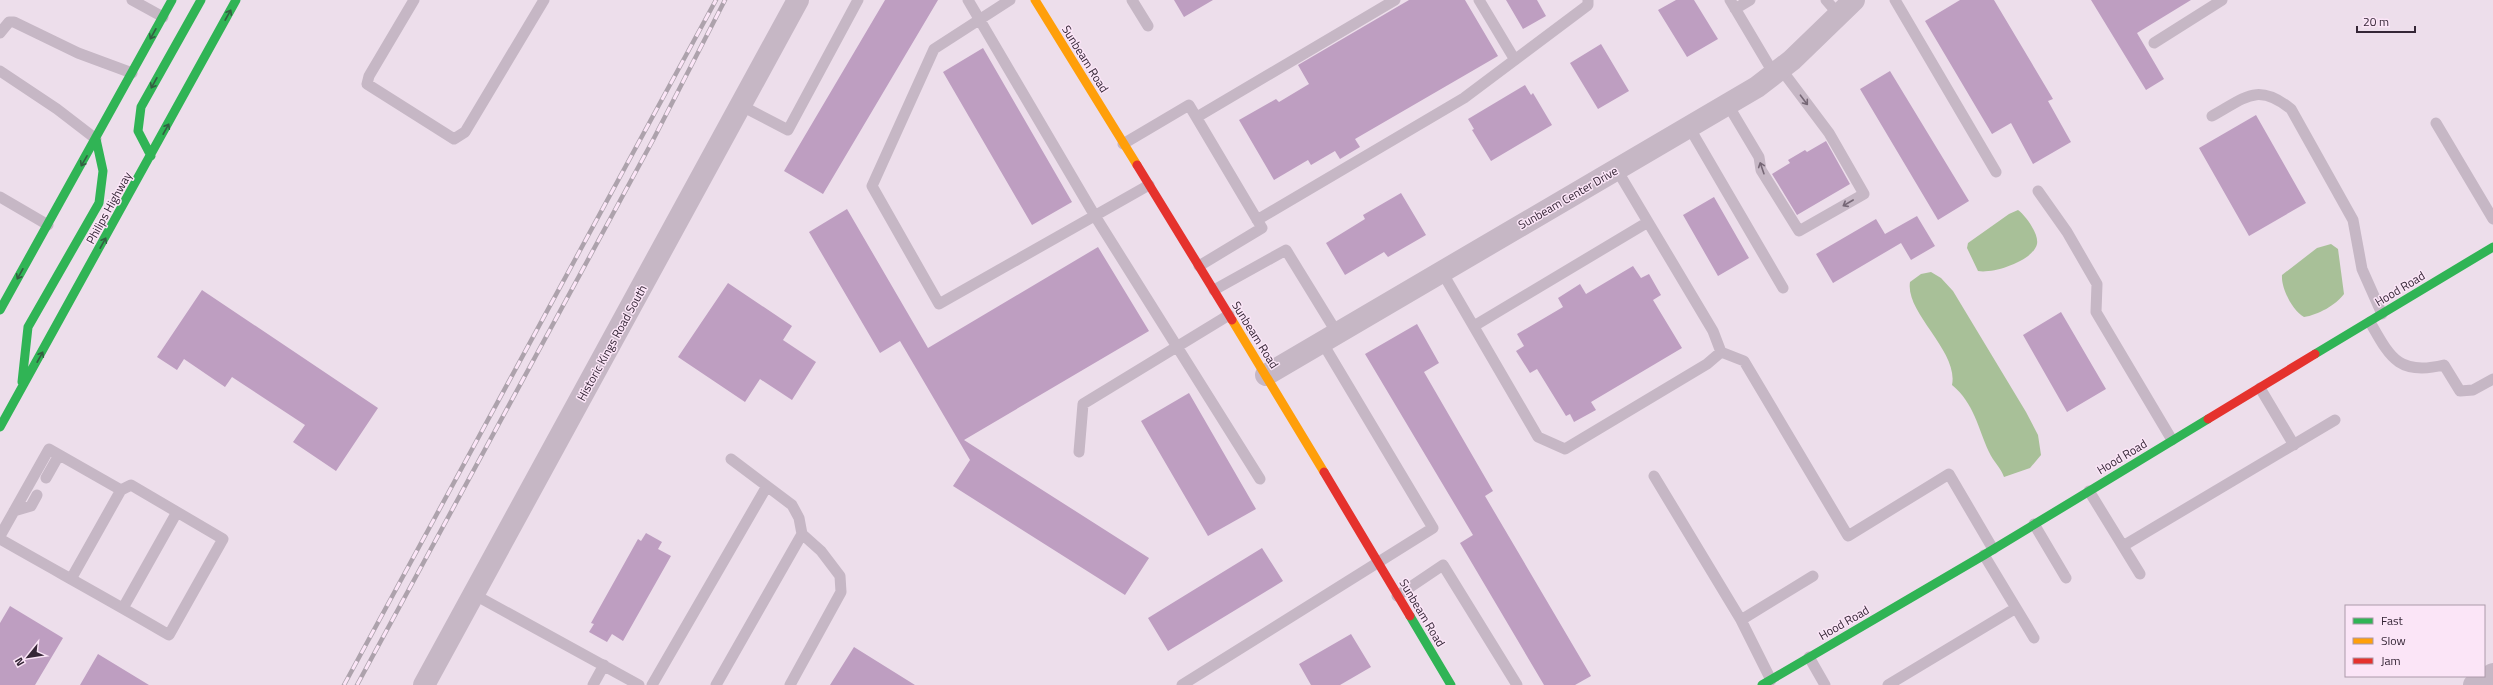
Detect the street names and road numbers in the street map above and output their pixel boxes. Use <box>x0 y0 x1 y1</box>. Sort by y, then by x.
street label: Sunbeam Road <box>1057 21 1114 96</box>
street label: Sunbeam Center Drive <box>1514 161 1621 234</box>
street label: Philips Highway <box>81 168 136 247</box>
street label: Hood Road <box>2371 266 2429 311</box>
street label: Historic Kings Road South <box>572 281 651 404</box>
street label: Sunbeam Road <box>1227 297 1284 372</box>
street label: Hood Road <box>2093 434 2151 479</box>
street label: Sunbeam Road <box>1395 575 1450 650</box>
street label: Hood Road <box>1815 600 1873 645</box>

